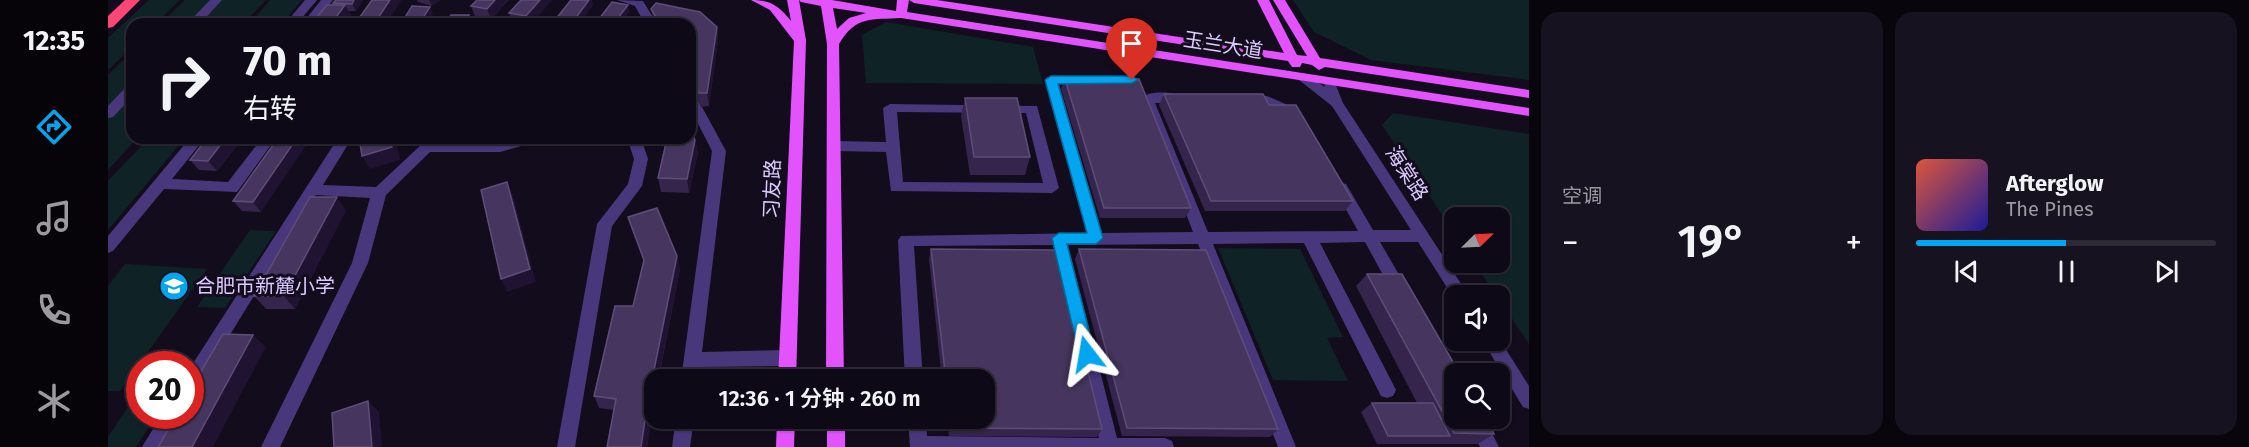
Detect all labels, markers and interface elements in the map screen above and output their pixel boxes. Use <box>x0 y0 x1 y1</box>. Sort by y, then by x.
pin <box>1106 18 1157 80</box>
text: 12:35 <box>23 25 85 57</box>
icon: arrive <box>1115 27 1148 60</box>
street label: 玉兰大道 <box>1182 27 1264 63</box>
text: 70 m <box>243 36 332 86</box>
icon: right <box>144 42 222 120</box>
text: 右转 <box>243 93 297 125</box>
icon: directions <box>33 106 75 148</box>
street label: 海棠路 <box>1381 141 1433 205</box>
street label: 习友路 <box>759 159 785 219</box>
text: Afterglow <box>2006 170 2103 197</box>
text: 空调 <box>1562 184 1602 208</box>
icon: music <box>33 197 75 239</box>
text: The Pines <box>2006 197 2093 221</box>
north arrow <box>1444 207 1510 273</box>
map controls <box>1444 207 1510 429</box>
text: 19° <box>1678 215 1746 269</box>
text: − <box>1562 223 1579 263</box>
text: + <box>1846 223 1862 263</box>
icon: previous <box>1950 255 1983 288</box>
icon: pause <box>2050 255 2083 288</box>
icon: next <box>2150 255 2183 288</box>
school or university icon: 合肥市新麓小学 <box>158 270 190 302</box>
place label: 合肥市新麓小学 <box>195 274 335 298</box>
button: sound <box>1444 285 1510 351</box>
icon: phone <box>33 289 75 331</box>
position arrow <box>1055 322 1119 386</box>
speed limit sign: 20 <box>126 351 204 429</box>
button: search <box>1444 363 1510 429</box>
icon: climate <box>33 380 75 422</box>
text: 12:36 · 1 分钟 · 260 m <box>718 385 921 412</box>

